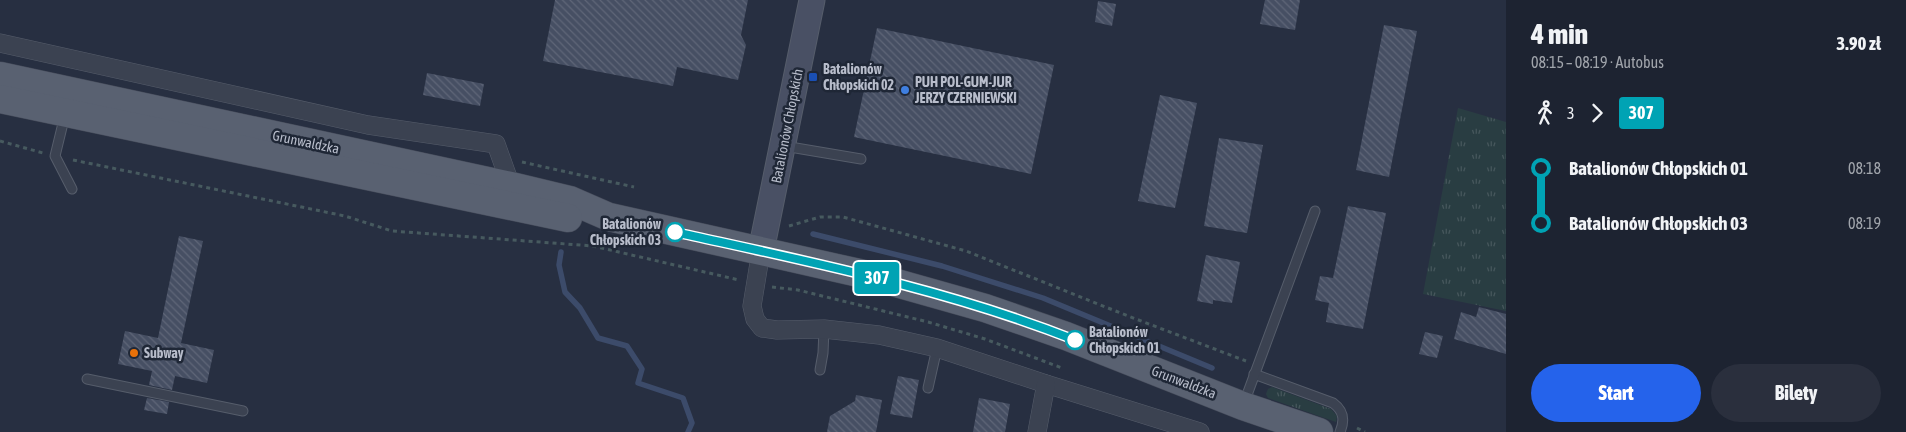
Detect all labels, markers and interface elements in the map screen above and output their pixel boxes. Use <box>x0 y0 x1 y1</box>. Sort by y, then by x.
text: 4 min <box>1531 18 1588 50</box>
text: 3.90 zł <box>1836 32 1881 54</box>
text: 08:15 – 08:19 · Autobus <box>1531 53 1664 71</box>
place label: Batalionów Chłopskich 02 <box>823 61 895 93</box>
street label: Batalionów Chłopskich <box>768 67 806 185</box>
marker: Batalionów Chłopskich 02 <box>807 71 819 83</box>
place label: PUH POL-GUM-JUR JERZY CZERNIEWSKI <box>914 74 1017 106</box>
marker: PUH POL-GUM-JUR JERZY CZERNIEWSKI <box>899 84 911 96</box>
icon: walk <box>1531 99 1559 127</box>
icon: forward <box>1583 99 1611 127</box>
text: 307 <box>1629 102 1654 123</box>
text: 3 <box>1567 104 1575 122</box>
street label: Grunwaldzka <box>271 127 341 157</box>
text: Batalionów Chłopskich 01 <box>1569 157 1748 179</box>
text: 08:18 <box>1848 159 1881 177</box>
text: Batalionów Chłopskich 03 <box>1569 212 1748 234</box>
text: 08:19 <box>1848 214 1881 232</box>
place label: Batalionów Chłopskich 03 <box>590 216 662 248</box>
marker: Batalionów Chłopskich 03 <box>665 222 685 242</box>
line badge: 307 <box>848 262 906 294</box>
text: 307 <box>864 267 890 288</box>
place label: Batalionów Chłopskich 01 <box>1089 324 1161 356</box>
marker: Batalionów Chłopskich 01 <box>1065 330 1085 350</box>
place label: Subway <box>144 345 184 361</box>
marker: Subway <box>128 347 140 359</box>
street label: Grunwaldzka <box>1150 362 1218 402</box>
button: Start <box>1531 364 1701 422</box>
button: Bilety <box>1711 364 1881 422</box>

